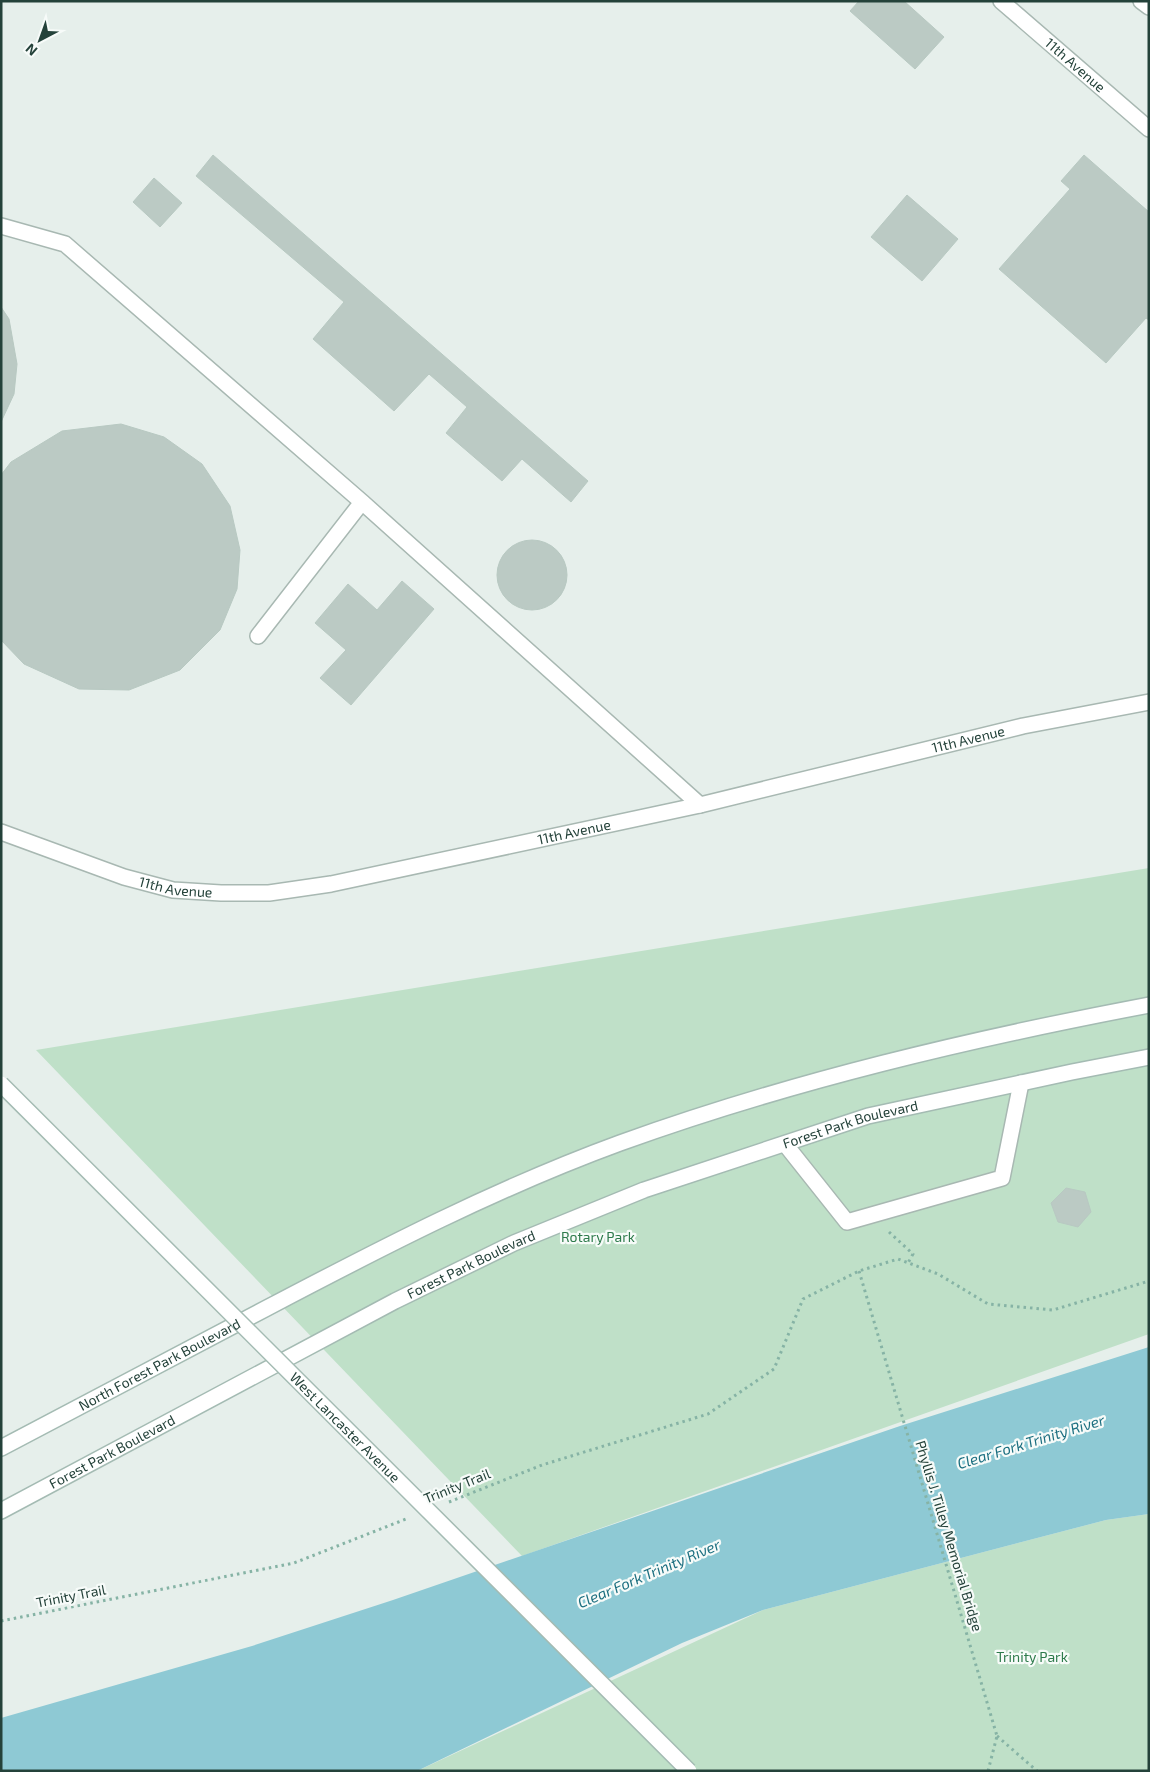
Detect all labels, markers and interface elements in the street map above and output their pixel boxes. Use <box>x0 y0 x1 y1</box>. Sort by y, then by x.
north arrow <box>15 15 65 65</box>
street label: 11th Avenue <box>1042 34 1109 95</box>
text: N <box>22 40 41 60</box>
street label: 11th Avenue <box>930 722 1006 756</box>
street label: 11th Avenue <box>536 815 612 848</box>
street label: 11th Avenue <box>137 872 213 900</box>
street label: Forest Park Boulevard <box>780 1096 920 1152</box>
street label: Forest Park Boulevard <box>404 1226 538 1302</box>
park label: Rotary Park <box>561 1228 635 1245</box>
street label: North Forest Park Boulevard <box>75 1315 243 1414</box>
street label: West Lancaster Avenue <box>287 1368 404 1486</box>
water label: Clear Fork Trinity River <box>955 1410 1108 1473</box>
street label: Forest Park Boulevard <box>46 1411 178 1492</box>
street label: Phyllis J. Tilley Memorial Bridge <box>912 1438 987 1633</box>
street label: Trinity Trail <box>421 1464 493 1507</box>
water label: Clear Fork Trinity River <box>575 1534 724 1612</box>
street label: Trinity Trail <box>35 1580 108 1611</box>
park label: Trinity Park <box>996 1648 1068 1665</box>

